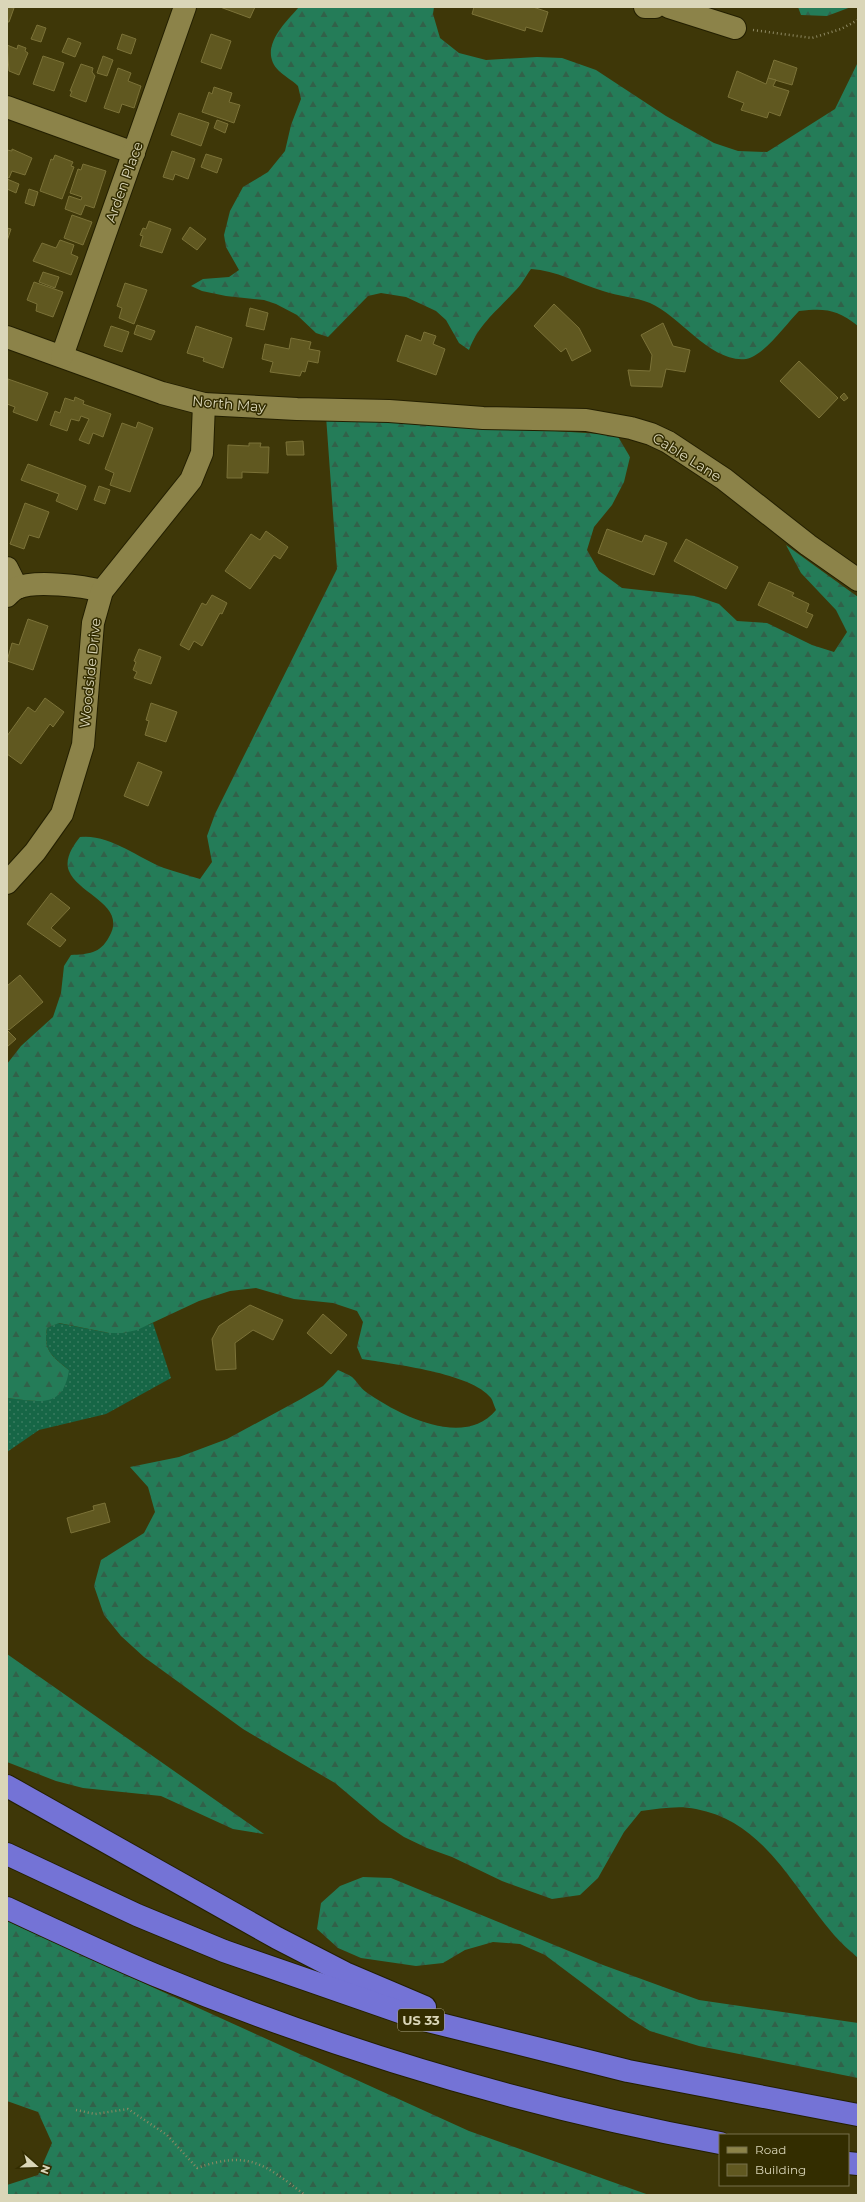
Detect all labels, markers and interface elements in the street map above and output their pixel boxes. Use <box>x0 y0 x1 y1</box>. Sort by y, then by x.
street label: Arden Place <box>101 139 147 225</box>
street label: North May <box>191 392 267 416</box>
street label: Cable Lane <box>649 429 725 485</box>
street label: Woodside Drive <box>75 617 105 729</box>
road number: US 33 <box>398 2009 444 2031</box>
legend <box>719 2134 849 2186</box>
text: Road <box>755 2142 786 2157</box>
north arrow <box>16 2146 56 2186</box>
text: Building <box>755 2162 806 2177</box>
text: N <box>37 2163 53 2176</box>

